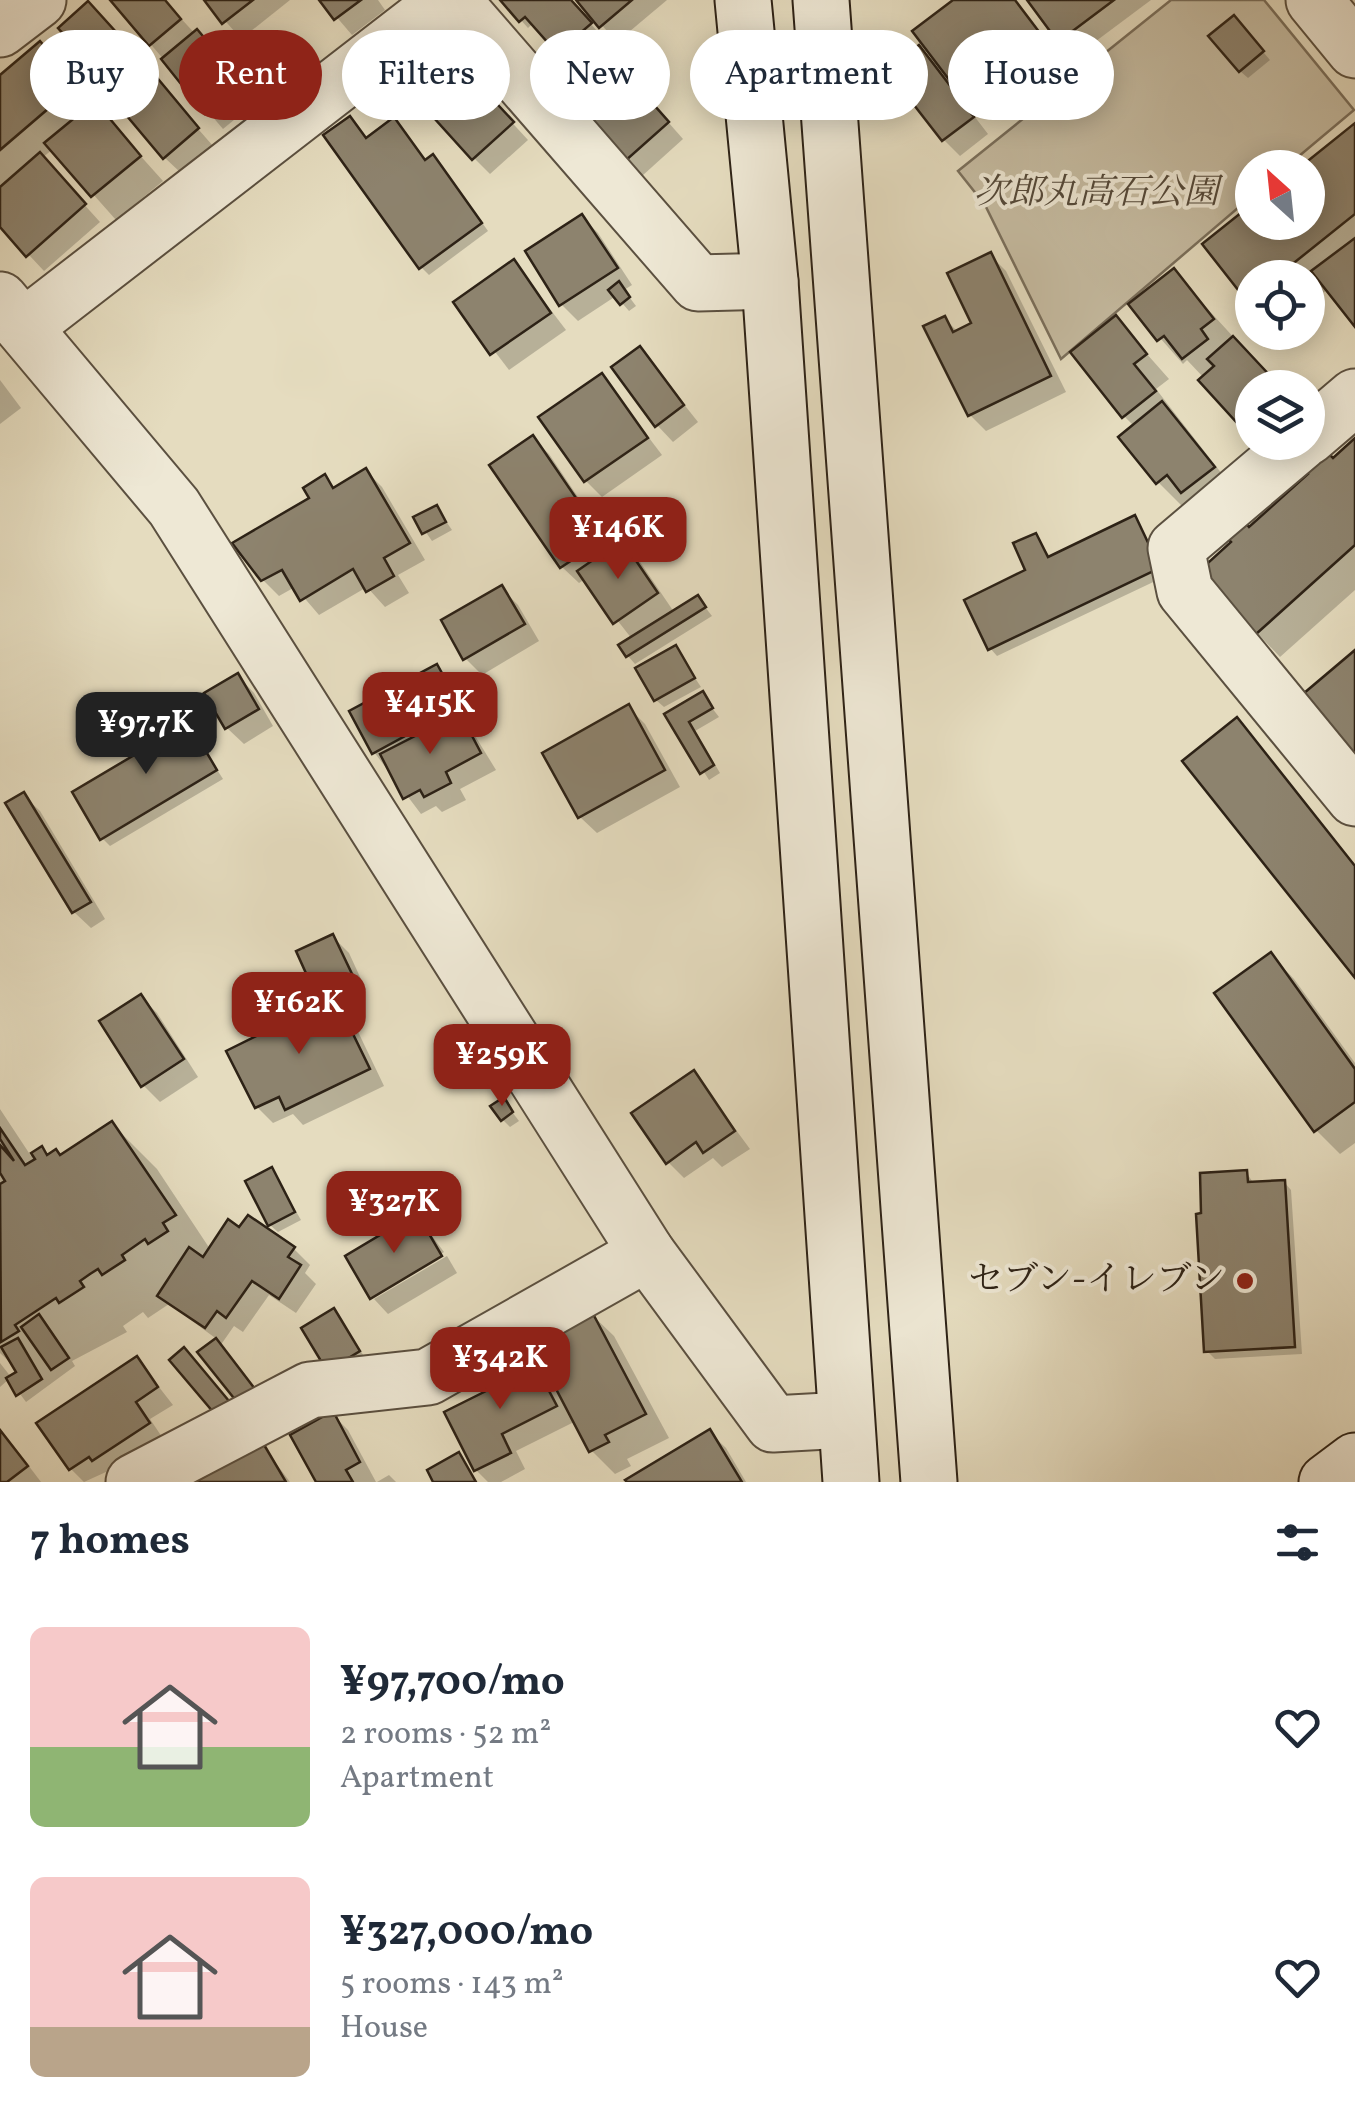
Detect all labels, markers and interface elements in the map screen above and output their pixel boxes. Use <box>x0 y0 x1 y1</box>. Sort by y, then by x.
chip: Buy <box>30 30 159 120</box>
chip: Rent <box>179 30 322 120</box>
chip: Filters <box>342 30 510 120</box>
chip: New <box>530 30 670 120</box>
chip: Apartment <box>690 30 928 120</box>
chip: House <box>948 30 1114 120</box>
north arrow <box>1235 150 1325 240</box>
map controls <box>1235 150 1325 460</box>
park label: 次郎丸高石公園 <box>973 170 1223 218</box>
button: locate <box>1235 260 1325 350</box>
button: layers <box>1235 370 1325 460</box>
pin: ¥146K <box>548 497 688 582</box>
text: ¥146K <box>571 507 665 551</box>
pin: ¥415K <box>360 672 500 757</box>
text: ¥415K <box>384 682 476 726</box>
pin: ¥97.7K <box>65 692 227 777</box>
text: ¥97.7K <box>98 702 194 746</box>
pin: ¥162K <box>229 972 369 1057</box>
text: ¥162K <box>254 982 344 1026</box>
pin: ¥259K <box>432 1024 572 1109</box>
text: ¥259K <box>456 1034 548 1078</box>
pin: ¥327K <box>324 1171 464 1256</box>
text: ¥327K <box>348 1181 440 1225</box>
place label: セブン-イレブン <box>968 1257 1225 1305</box>
marker: セブン-イレブン <box>1234 1270 1256 1292</box>
pin: ¥342K <box>430 1327 570 1412</box>
text: ¥342K <box>452 1337 548 1381</box>
text: 7 homes <box>30 1513 190 1572</box>
icon: filters <box>1270 1515 1325 1570</box>
text: ¥97,700/mo <box>340 1654 565 1713</box>
icon: home <box>110 1667 230 1787</box>
icon: heart <box>1270 1700 1325 1755</box>
text: 2 rooms · 52 m² <box>340 1713 551 1757</box>
text: Apartment <box>340 1757 494 1801</box>
text: ¥327,000/mo <box>340 1904 593 1963</box>
icon: home <box>110 1917 230 2037</box>
icon: heart <box>1270 1950 1325 2005</box>
text: 5 rooms · 143 m² <box>340 1963 564 2007</box>
text: House <box>340 2007 428 2051</box>

